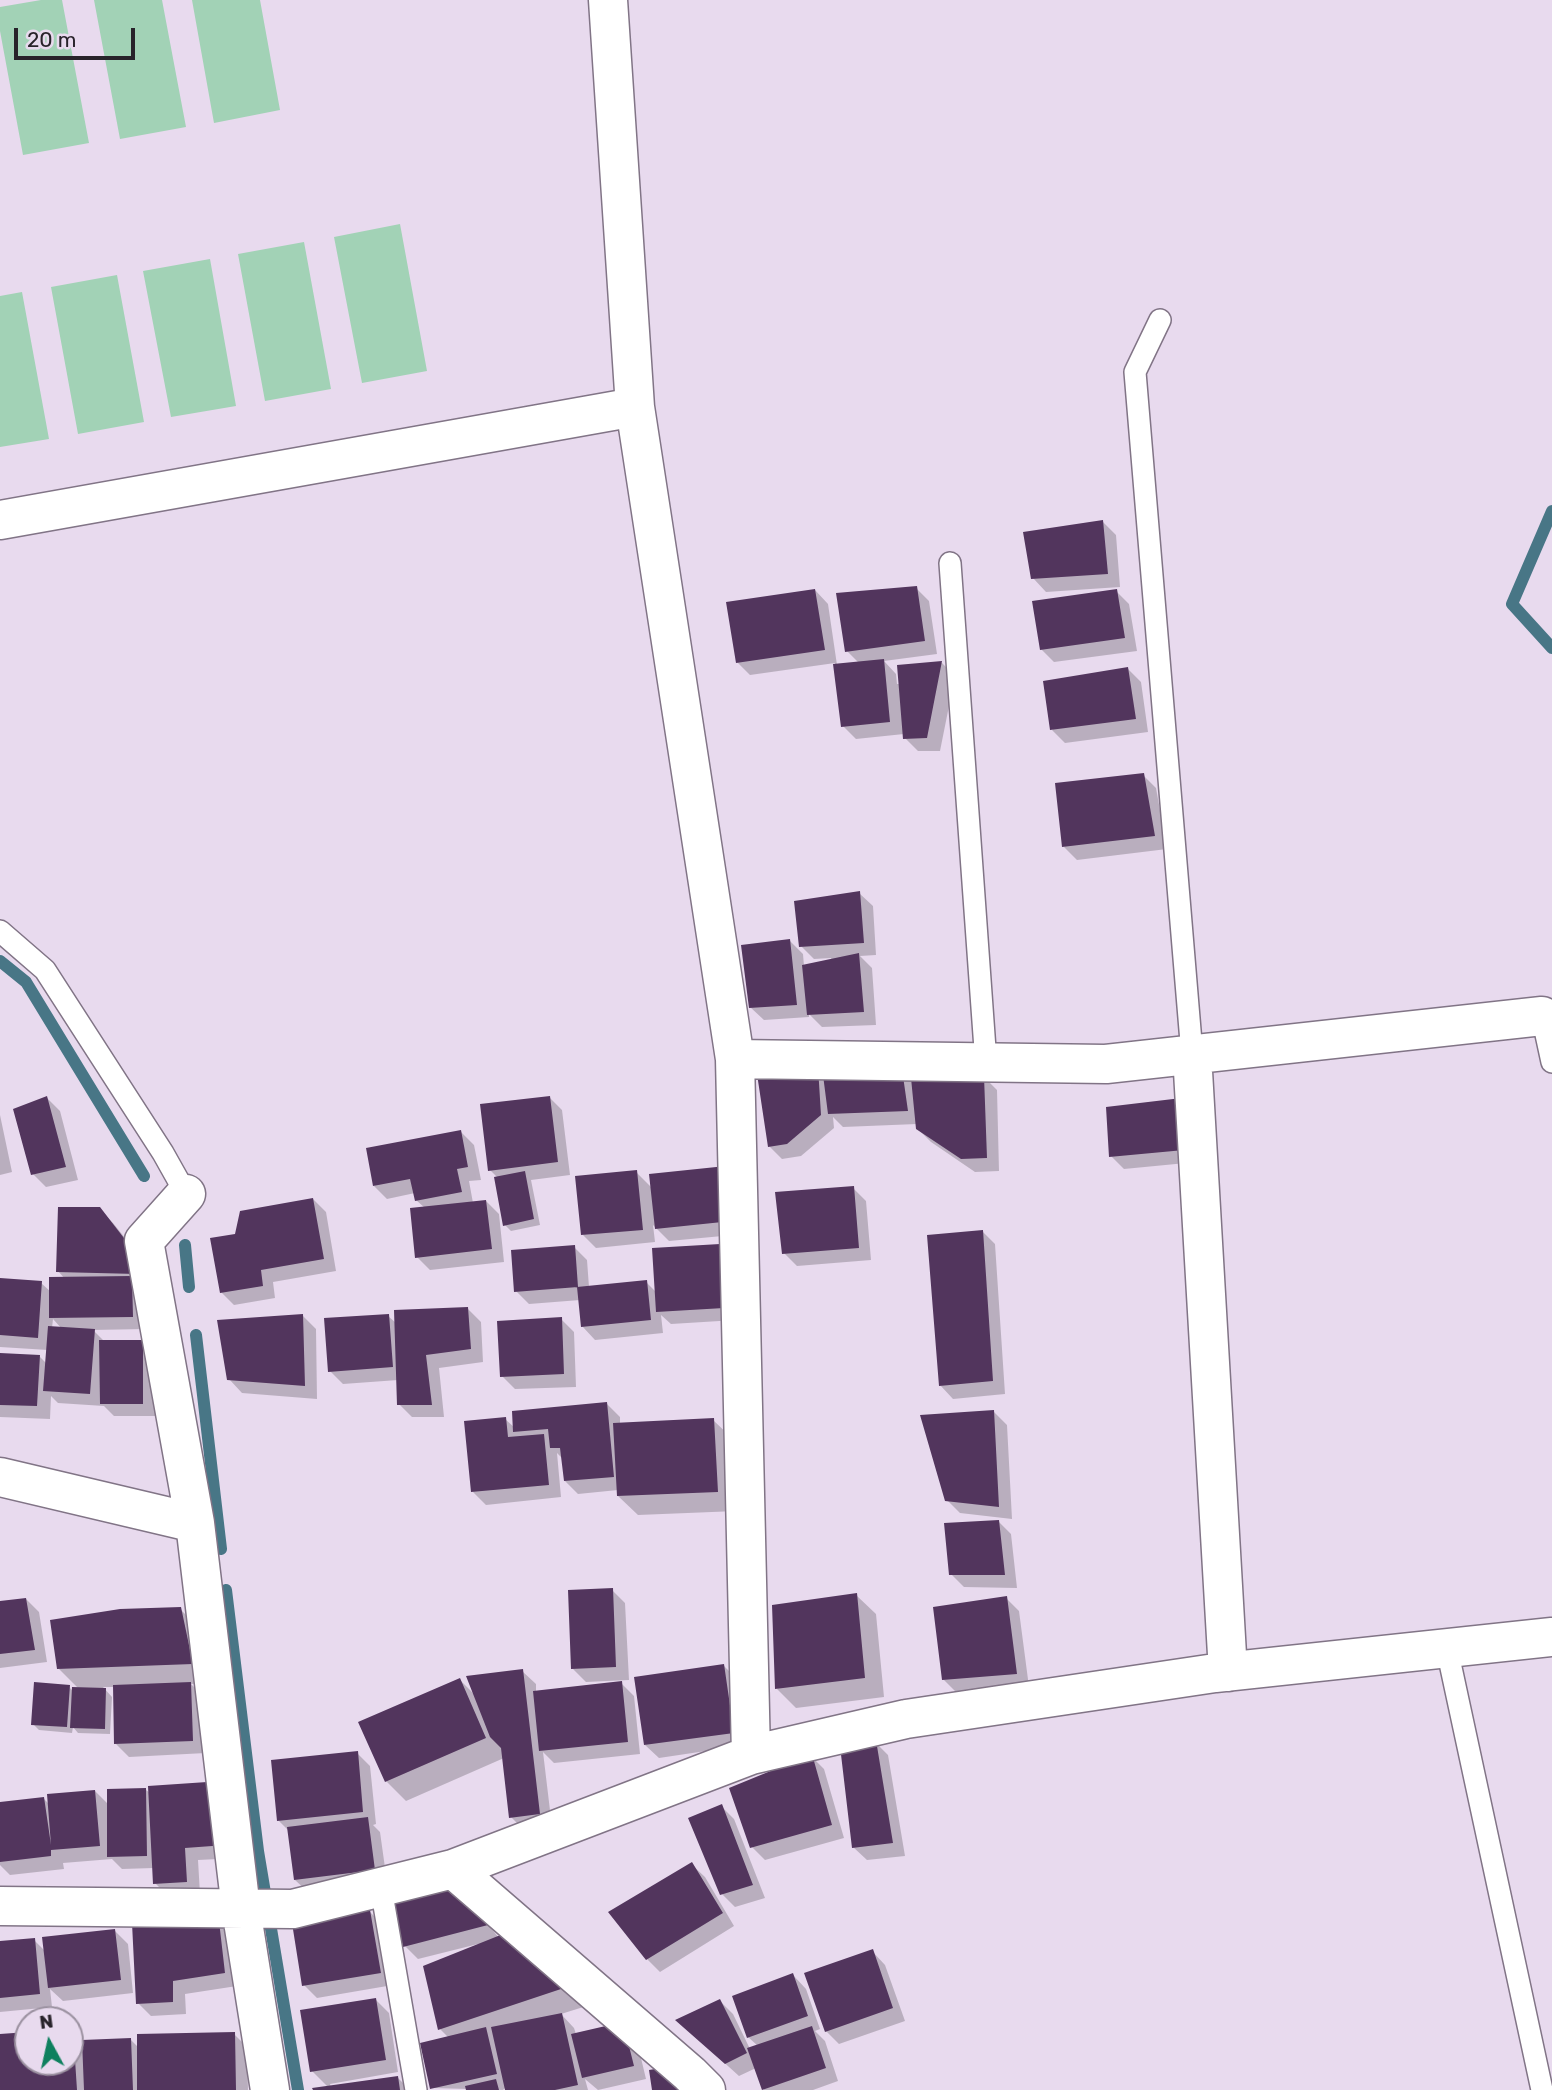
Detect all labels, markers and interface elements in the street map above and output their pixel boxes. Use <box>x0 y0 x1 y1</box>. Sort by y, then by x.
scale bar <box>18 14 138 58</box>
text: 20 m <box>27 27 76 52</box>
north arrow <box>14 2006 84 2076</box>
text: N <box>38 2009 55 2034</box>

